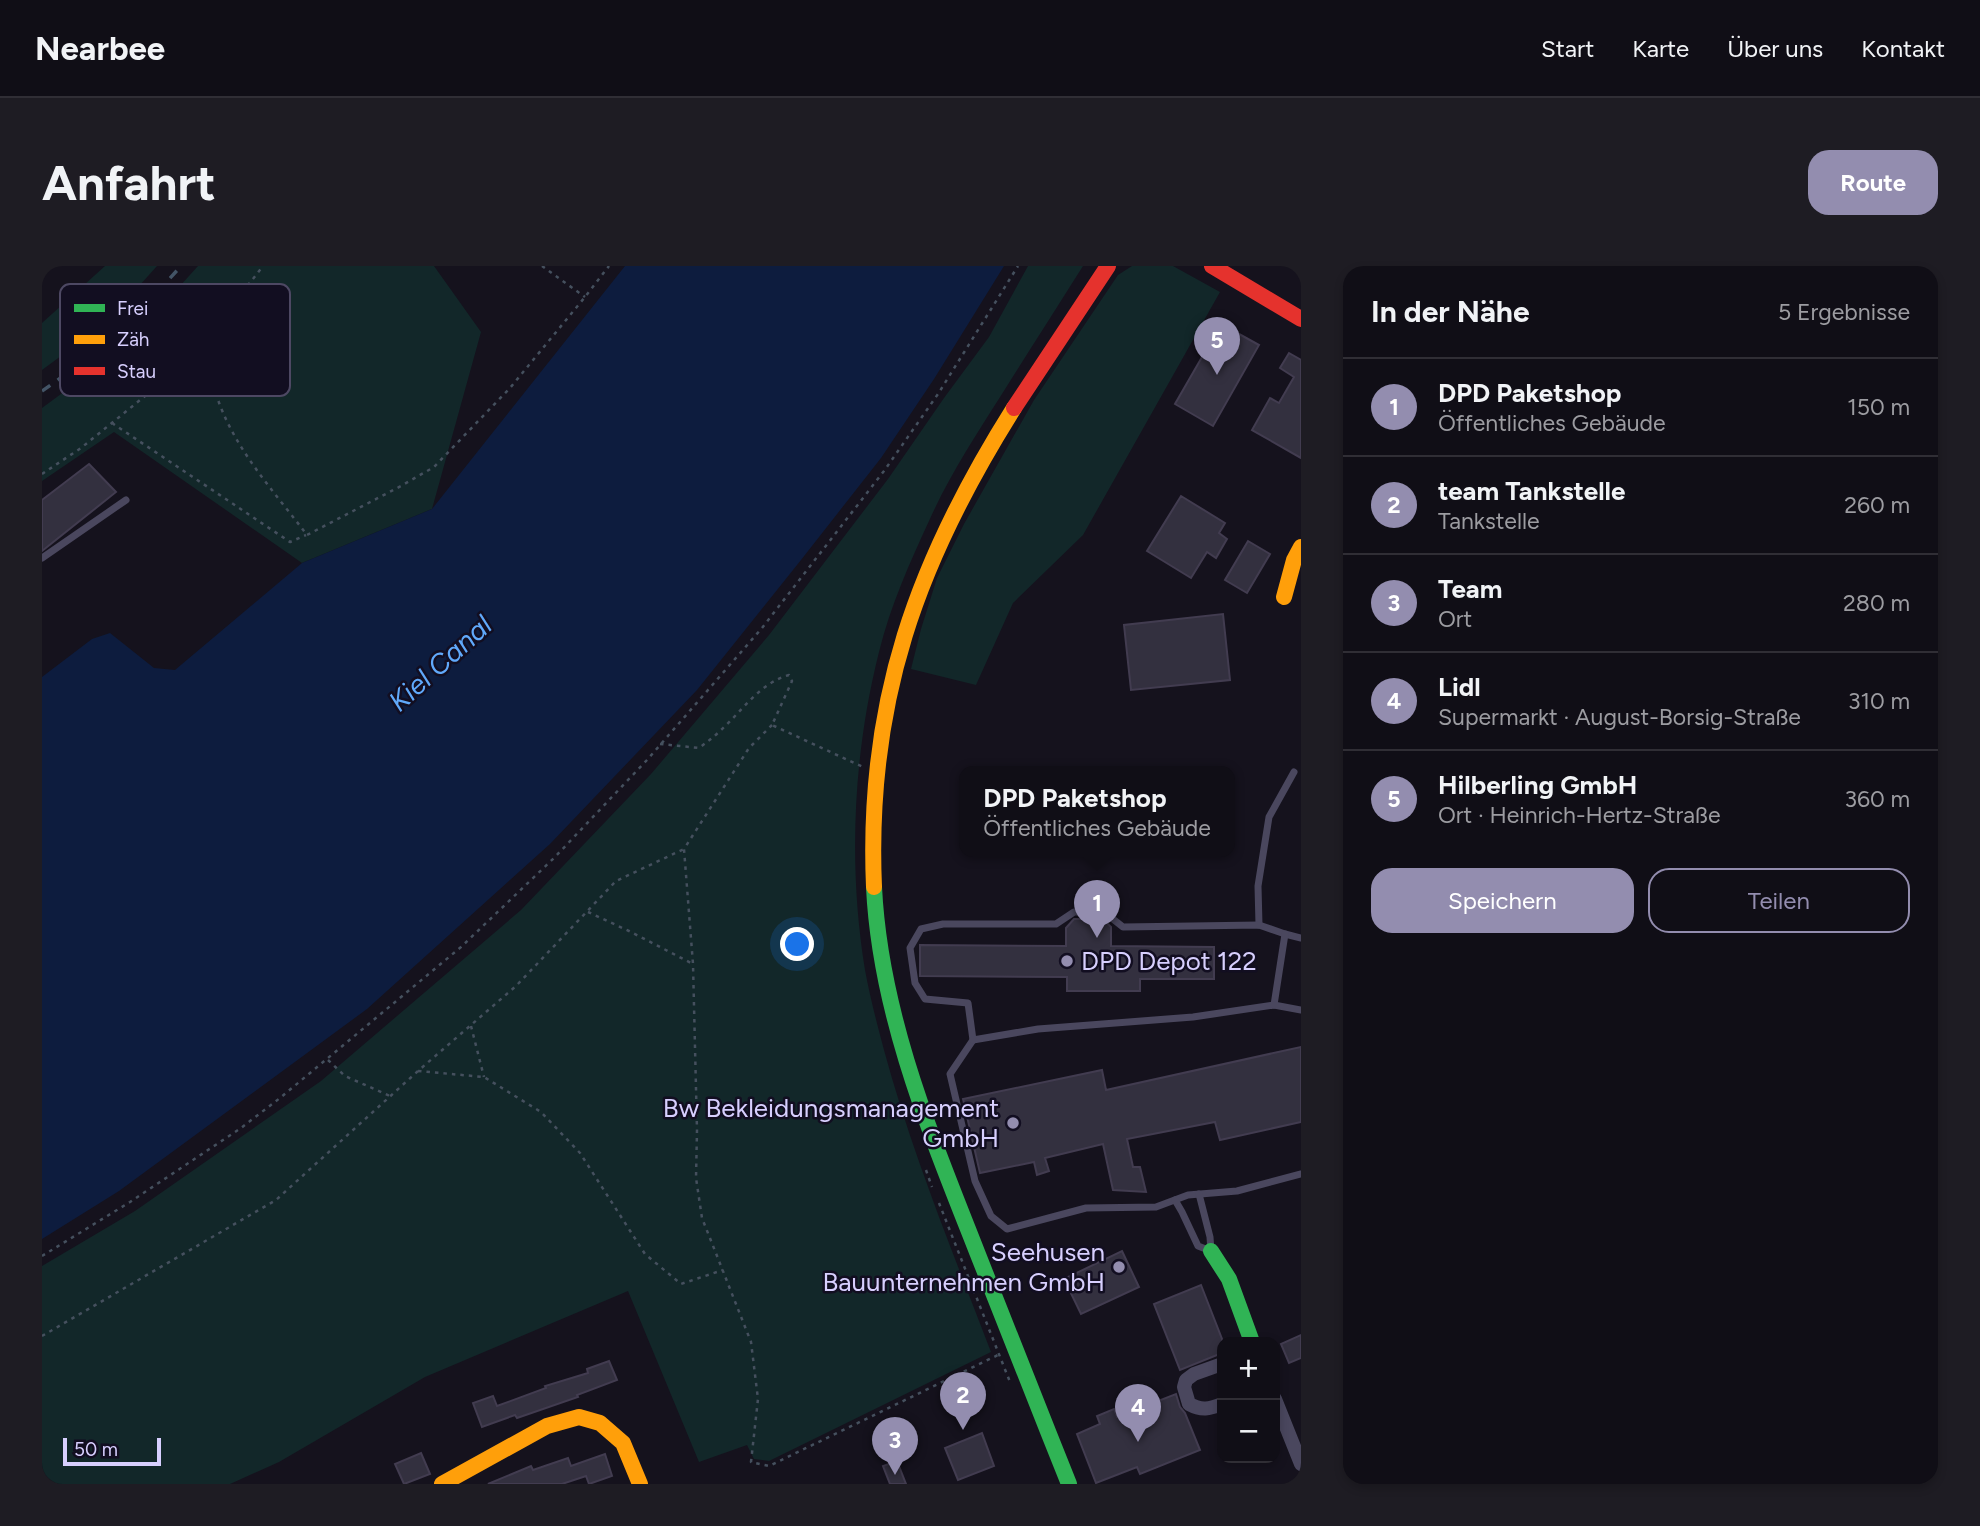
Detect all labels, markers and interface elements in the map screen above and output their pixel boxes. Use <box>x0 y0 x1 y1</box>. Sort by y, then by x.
text: Nearbee <box>35 29 165 68</box>
text: Start <box>1541 34 1594 63</box>
text: Karte <box>1632 34 1689 63</box>
text: Über uns <box>1727 34 1823 63</box>
text: Kontakt <box>1861 34 1945 63</box>
button: Route <box>1808 150 1938 215</box>
text: Anfahrt <box>42 153 216 212</box>
legend <box>60 284 290 396</box>
text: In der Nähe <box>1371 293 1530 330</box>
text: Frei <box>117 297 148 320</box>
text: 5 Ergebnisse <box>1778 298 1910 326</box>
pin: 5 <box>1194 317 1240 375</box>
text: Zäh <box>117 328 149 351</box>
text: Stau <box>117 360 156 383</box>
text: DPD Paketshop <box>1438 377 1621 409</box>
text: 1 <box>1389 393 1399 421</box>
text: 150 m <box>1847 393 1910 421</box>
text: Öffentliches Gebäude <box>1438 409 1666 437</box>
text: team Tankstelle <box>1438 475 1625 507</box>
text: 2 <box>1387 491 1401 519</box>
text: 260 m <box>1844 491 1910 519</box>
text: Tankstelle <box>1438 507 1540 535</box>
text: Team <box>1438 573 1502 605</box>
text: 3 <box>1388 589 1400 617</box>
text: 280 m <box>1843 589 1910 617</box>
text: Ort <box>1438 605 1472 633</box>
water label: Kiel Canal <box>381 607 499 718</box>
text: Lidl <box>1438 671 1481 703</box>
text: 4 <box>1387 687 1401 715</box>
text: 310 m <box>1848 687 1910 715</box>
text: Supermarkt · August-Borsig-Straße <box>1438 703 1801 731</box>
popup <box>959 766 1235 857</box>
text: Hilberling GmbH <box>1438 769 1637 801</box>
text: DPD Paketshop <box>983 782 1167 814</box>
text: 5 <box>1387 785 1401 813</box>
text: 360 m <box>1844 785 1910 813</box>
text: Ort · Heinrich-Hertz-Straße <box>1438 801 1721 829</box>
text: Öffentliches Gebäude <box>983 814 1211 842</box>
button: Speichern <box>1371 868 1634 933</box>
button: Teilen <box>1648 868 1910 933</box>
pin: 1 <box>1074 880 1120 938</box>
your location <box>780 927 814 961</box>
place label: DPD Depot 122 <box>1081 945 1257 977</box>
marker: DPD Depot 122 <box>1059 953 1075 969</box>
place label: Bw Bekleidungsmanagement GmbH <box>663 1092 999 1154</box>
marker: Bw Bekleidungsmanagement GmbH <box>1005 1115 1021 1131</box>
place label: Seehusen Bauunternehmen GmbH <box>822 1236 1105 1298</box>
marker: Seehusen Bauunternehmen GmbH <box>1111 1259 1127 1275</box>
map controls <box>1217 1337 1280 1463</box>
button: + <box>1217 1337 1280 1400</box>
pin: 2 <box>940 1372 986 1430</box>
pin: 4 <box>1115 1384 1161 1442</box>
button: − <box>1217 1400 1280 1463</box>
pin: 3 <box>872 1417 918 1475</box>
scale bar <box>63 1435 161 1467</box>
text: 50 m <box>74 1438 118 1461</box>

